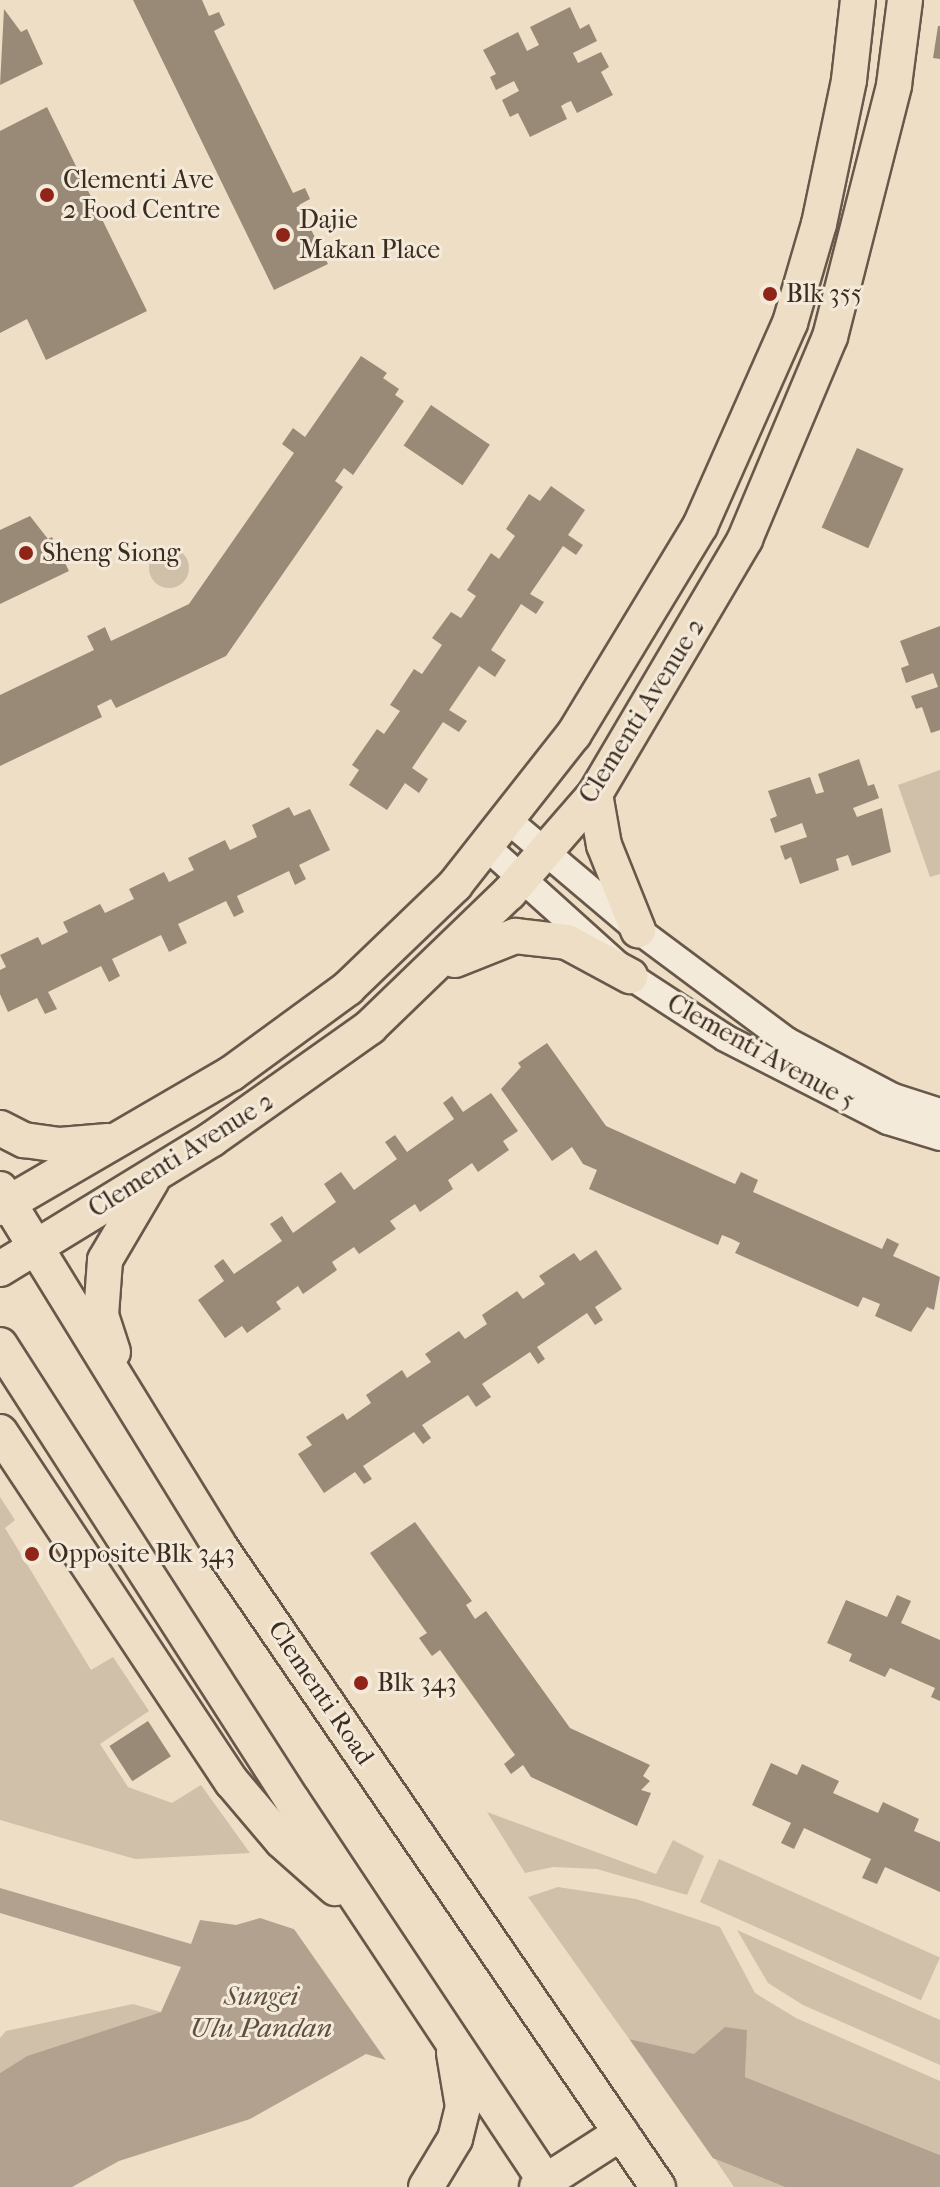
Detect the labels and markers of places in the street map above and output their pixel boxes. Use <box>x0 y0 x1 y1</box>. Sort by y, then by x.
place label: Clementi Ave 2 Food Centre <box>63 164 220 226</box>
marker: Clementi Ave 2 Food Centre <box>38 186 56 204</box>
place label: Dajie Makan Place <box>299 204 440 266</box>
marker: Dajie Makan Place <box>274 226 292 244</box>
place label: Blk 355 <box>786 278 862 310</box>
marker: Blk 355 <box>761 285 779 303</box>
place label: Sheng Siong <box>42 537 180 569</box>
marker: Sheng Siong <box>17 544 35 562</box>
place label: Opposite Blk 343 <box>48 1538 235 1570</box>
marker: Opposite Blk 343 <box>23 1545 41 1563</box>
place label: Blk 343 <box>377 1667 457 1699</box>
marker: Blk 343 <box>352 1674 370 1692</box>

